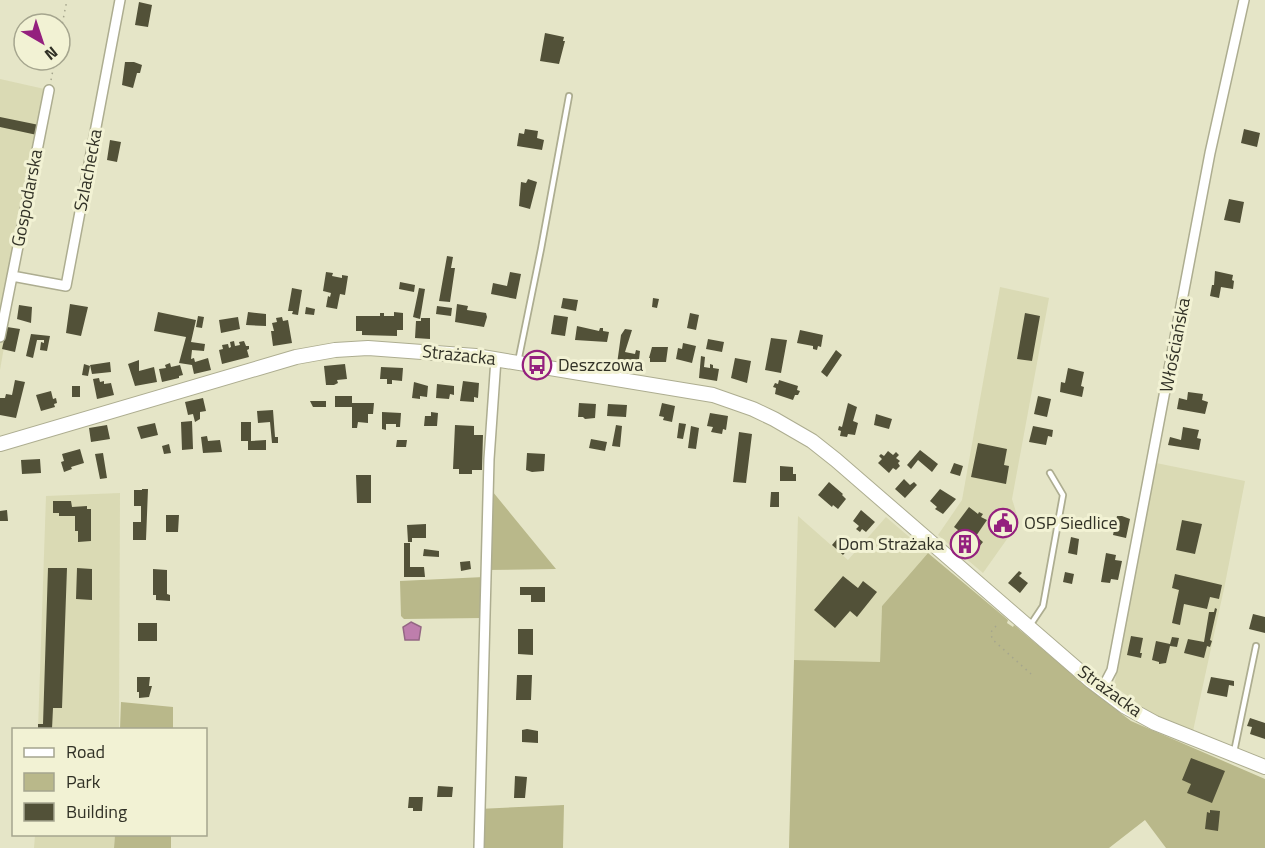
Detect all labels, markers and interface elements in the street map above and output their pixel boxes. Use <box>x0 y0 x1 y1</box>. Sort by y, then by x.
north arrow <box>12 12 72 72</box>
text: N <box>40 41 63 66</box>
street label: Szlachecka <box>66 127 109 213</box>
street label: Gospodarska <box>4 147 49 249</box>
street label: Włościańska <box>1152 295 1197 395</box>
street label: Strażacka <box>421 337 497 372</box>
bus stop icon: Deszczowa <box>521 349 553 381</box>
place label: Deszczowa <box>558 351 643 378</box>
public building icon: OSP Siedlice <box>987 507 1019 539</box>
place label: OSP Siedlice <box>1024 509 1118 536</box>
building icon: Dom Strażaka <box>949 528 981 560</box>
place label: Dom Strażaka <box>838 530 944 557</box>
street label: Strażacka <box>1073 658 1148 723</box>
legend <box>12 728 207 836</box>
text: Road <box>66 738 105 765</box>
text: Park <box>66 768 101 795</box>
text: Building <box>66 798 127 825</box>

